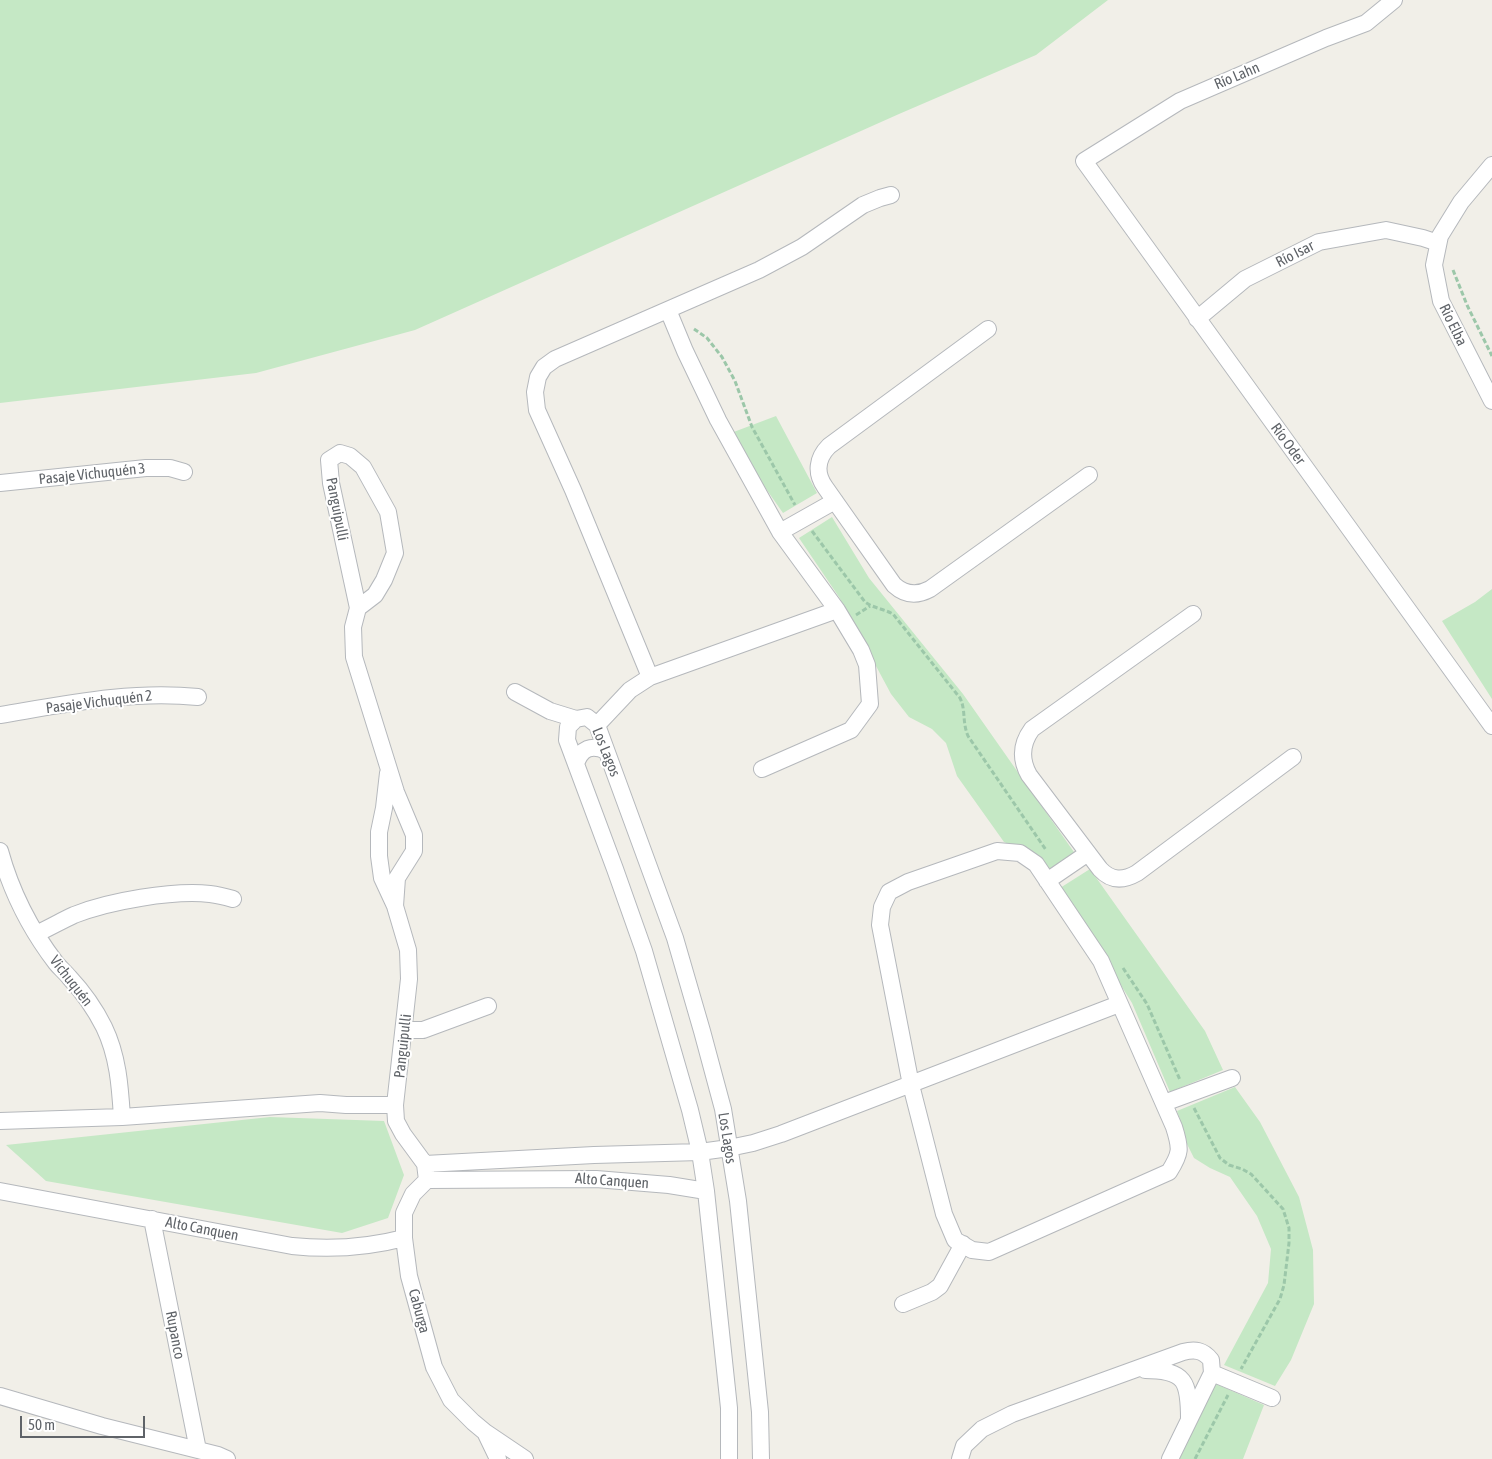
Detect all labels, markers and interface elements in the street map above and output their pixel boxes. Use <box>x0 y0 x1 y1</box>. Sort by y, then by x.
street label: Río Lahn <box>1212 58 1262 94</box>
street label: Río Isar <box>1273 237 1317 271</box>
street label: Río Elba <box>1435 301 1471 349</box>
street label: Río Oder <box>1267 420 1309 468</box>
street label: Pasaje Vichuquén 3 <box>38 459 146 489</box>
street label: Panguipulli <box>322 476 352 542</box>
street label: Pasaje Vichuquén 2 <box>45 687 153 717</box>
street label: Los Lagos <box>588 725 624 779</box>
street label: Vichuquén <box>46 952 96 1010</box>
street label: Panguipulli <box>391 1013 415 1079</box>
street label: Los Lagos <box>714 1111 740 1165</box>
street label: Alto Canquen <box>574 1169 650 1193</box>
street label: Alto Canquen <box>164 1213 240 1245</box>
street label: Caburga <box>404 1287 434 1335</box>
street label: Rupanco <box>162 1309 188 1361</box>
scale bar <box>22 1406 148 1438</box>
text: 50 m <box>28 1416 55 1433</box>

